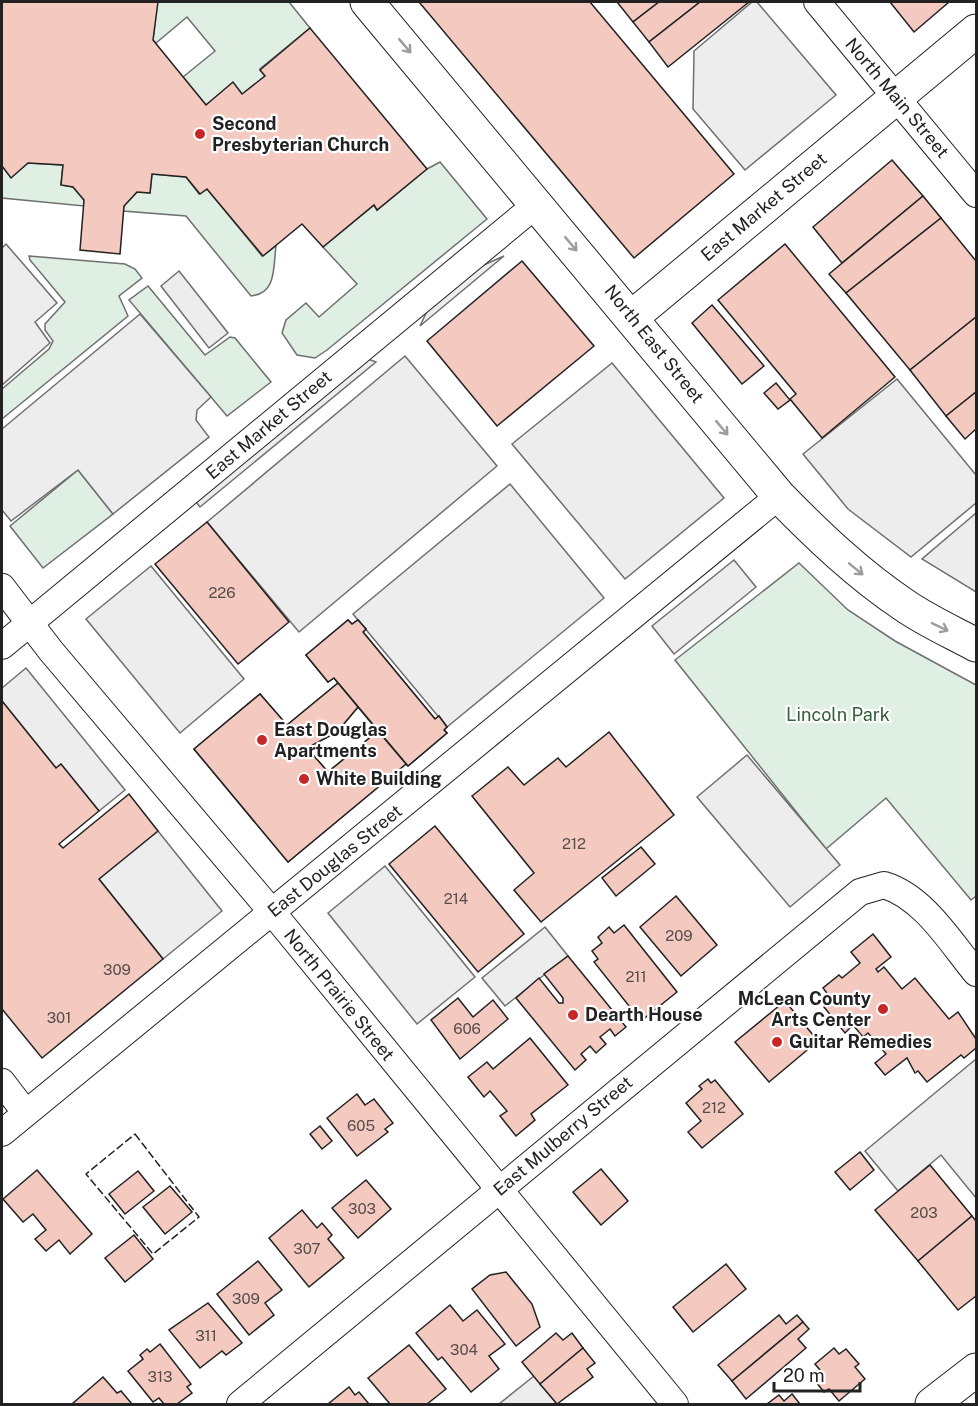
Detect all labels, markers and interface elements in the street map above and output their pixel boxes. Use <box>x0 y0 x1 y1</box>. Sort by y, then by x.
street label: North Main Street <box>841 34 954 162</box>
one-way arrow <box>398 38 411 54</box>
place label: Second Presbyterian Church <box>212 113 389 155</box>
marker: Second Presbyterian Church <box>193 127 207 141</box>
street label: East Market Street <box>697 148 831 265</box>
one-way arrow <box>564 236 577 252</box>
street label: North East Street <box>600 280 708 407</box>
street label: East Market Street <box>202 366 336 483</box>
one-way arrow <box>716 419 729 435</box>
one-way arrow <box>847 563 863 576</box>
house number: 226 <box>208 584 236 601</box>
one-way arrow <box>930 621 948 633</box>
park label: Lincoln Park <box>786 704 890 725</box>
place label: East Douglas Apartments <box>274 719 387 761</box>
marker: East Douglas Apartments <box>255 733 269 747</box>
place label: White Building <box>316 768 442 789</box>
marker: White Building <box>297 772 311 786</box>
street label: East Douglas Street <box>263 800 406 921</box>
house number: 212 <box>562 835 586 852</box>
house number: 214 <box>444 890 468 907</box>
street label: North Prairie Street <box>280 925 399 1065</box>
house number: 209 <box>665 927 693 944</box>
house number: 309 <box>103 961 131 978</box>
house number: 211 <box>625 968 647 985</box>
place label: McLean County Arts Center <box>738 988 872 1030</box>
marker: McLean County Arts Center <box>876 1002 890 1016</box>
place label: Dearth House <box>585 1004 703 1025</box>
marker: Dearth House <box>566 1008 580 1022</box>
house number: 301 <box>47 1009 71 1026</box>
house number: 606 <box>453 1020 481 1037</box>
place label: Guitar Remedies <box>789 1031 932 1052</box>
marker: Guitar Remedies <box>770 1035 784 1049</box>
street label: East Mulberry Street <box>489 1071 636 1200</box>
house number: 212 <box>702 1099 726 1116</box>
house number: 605 <box>347 1117 375 1134</box>
house number: 303 <box>348 1200 376 1217</box>
house number: 203 <box>910 1204 938 1221</box>
house number: 307 <box>293 1240 321 1257</box>
house number: 309 <box>232 1290 260 1307</box>
house number: 311 <box>195 1327 217 1344</box>
house number: 304 <box>450 1341 478 1358</box>
scale bar <box>774 1355 860 1393</box>
text: 20 m <box>783 1365 825 1386</box>
house number: 313 <box>147 1368 173 1385</box>

